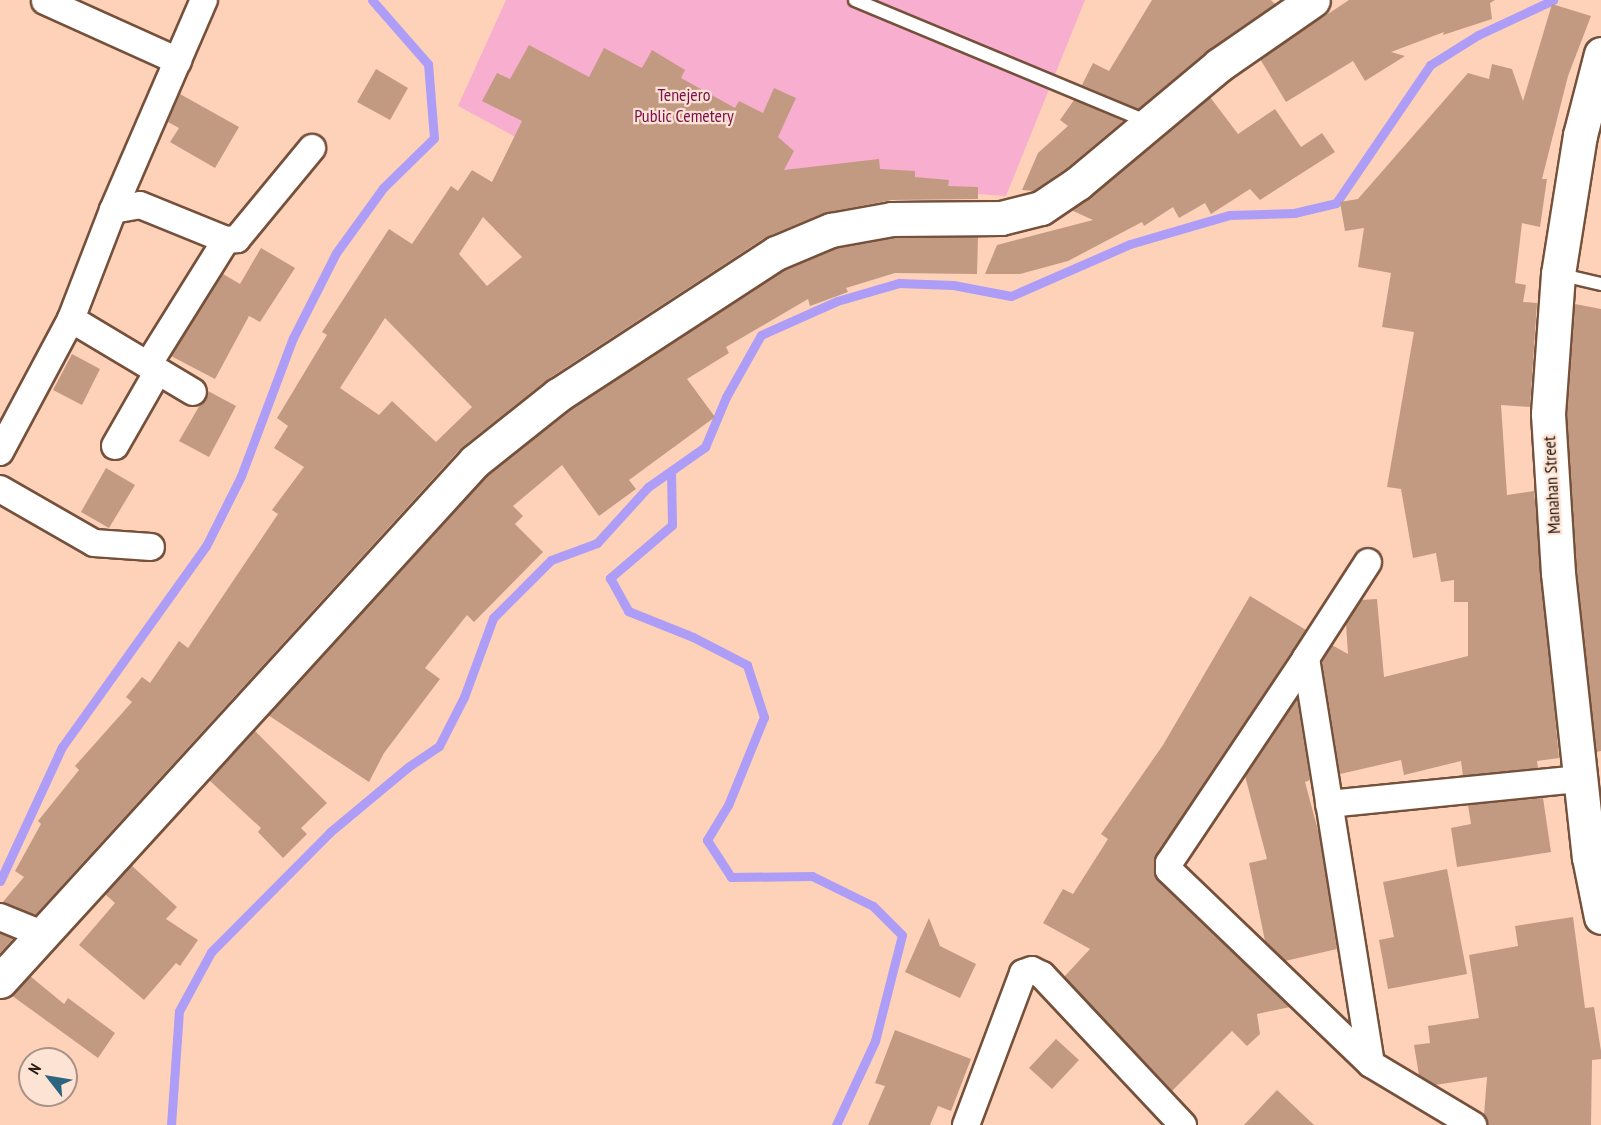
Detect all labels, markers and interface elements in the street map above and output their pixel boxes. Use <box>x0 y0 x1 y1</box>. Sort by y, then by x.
park label: Tenejero Public Cemetery <box>634 85 734 128</box>
street label: Manahan Street <box>1539 436 1565 534</box>
north arrow <box>18 1047 78 1107</box>
text: N <box>23 1060 45 1078</box>

